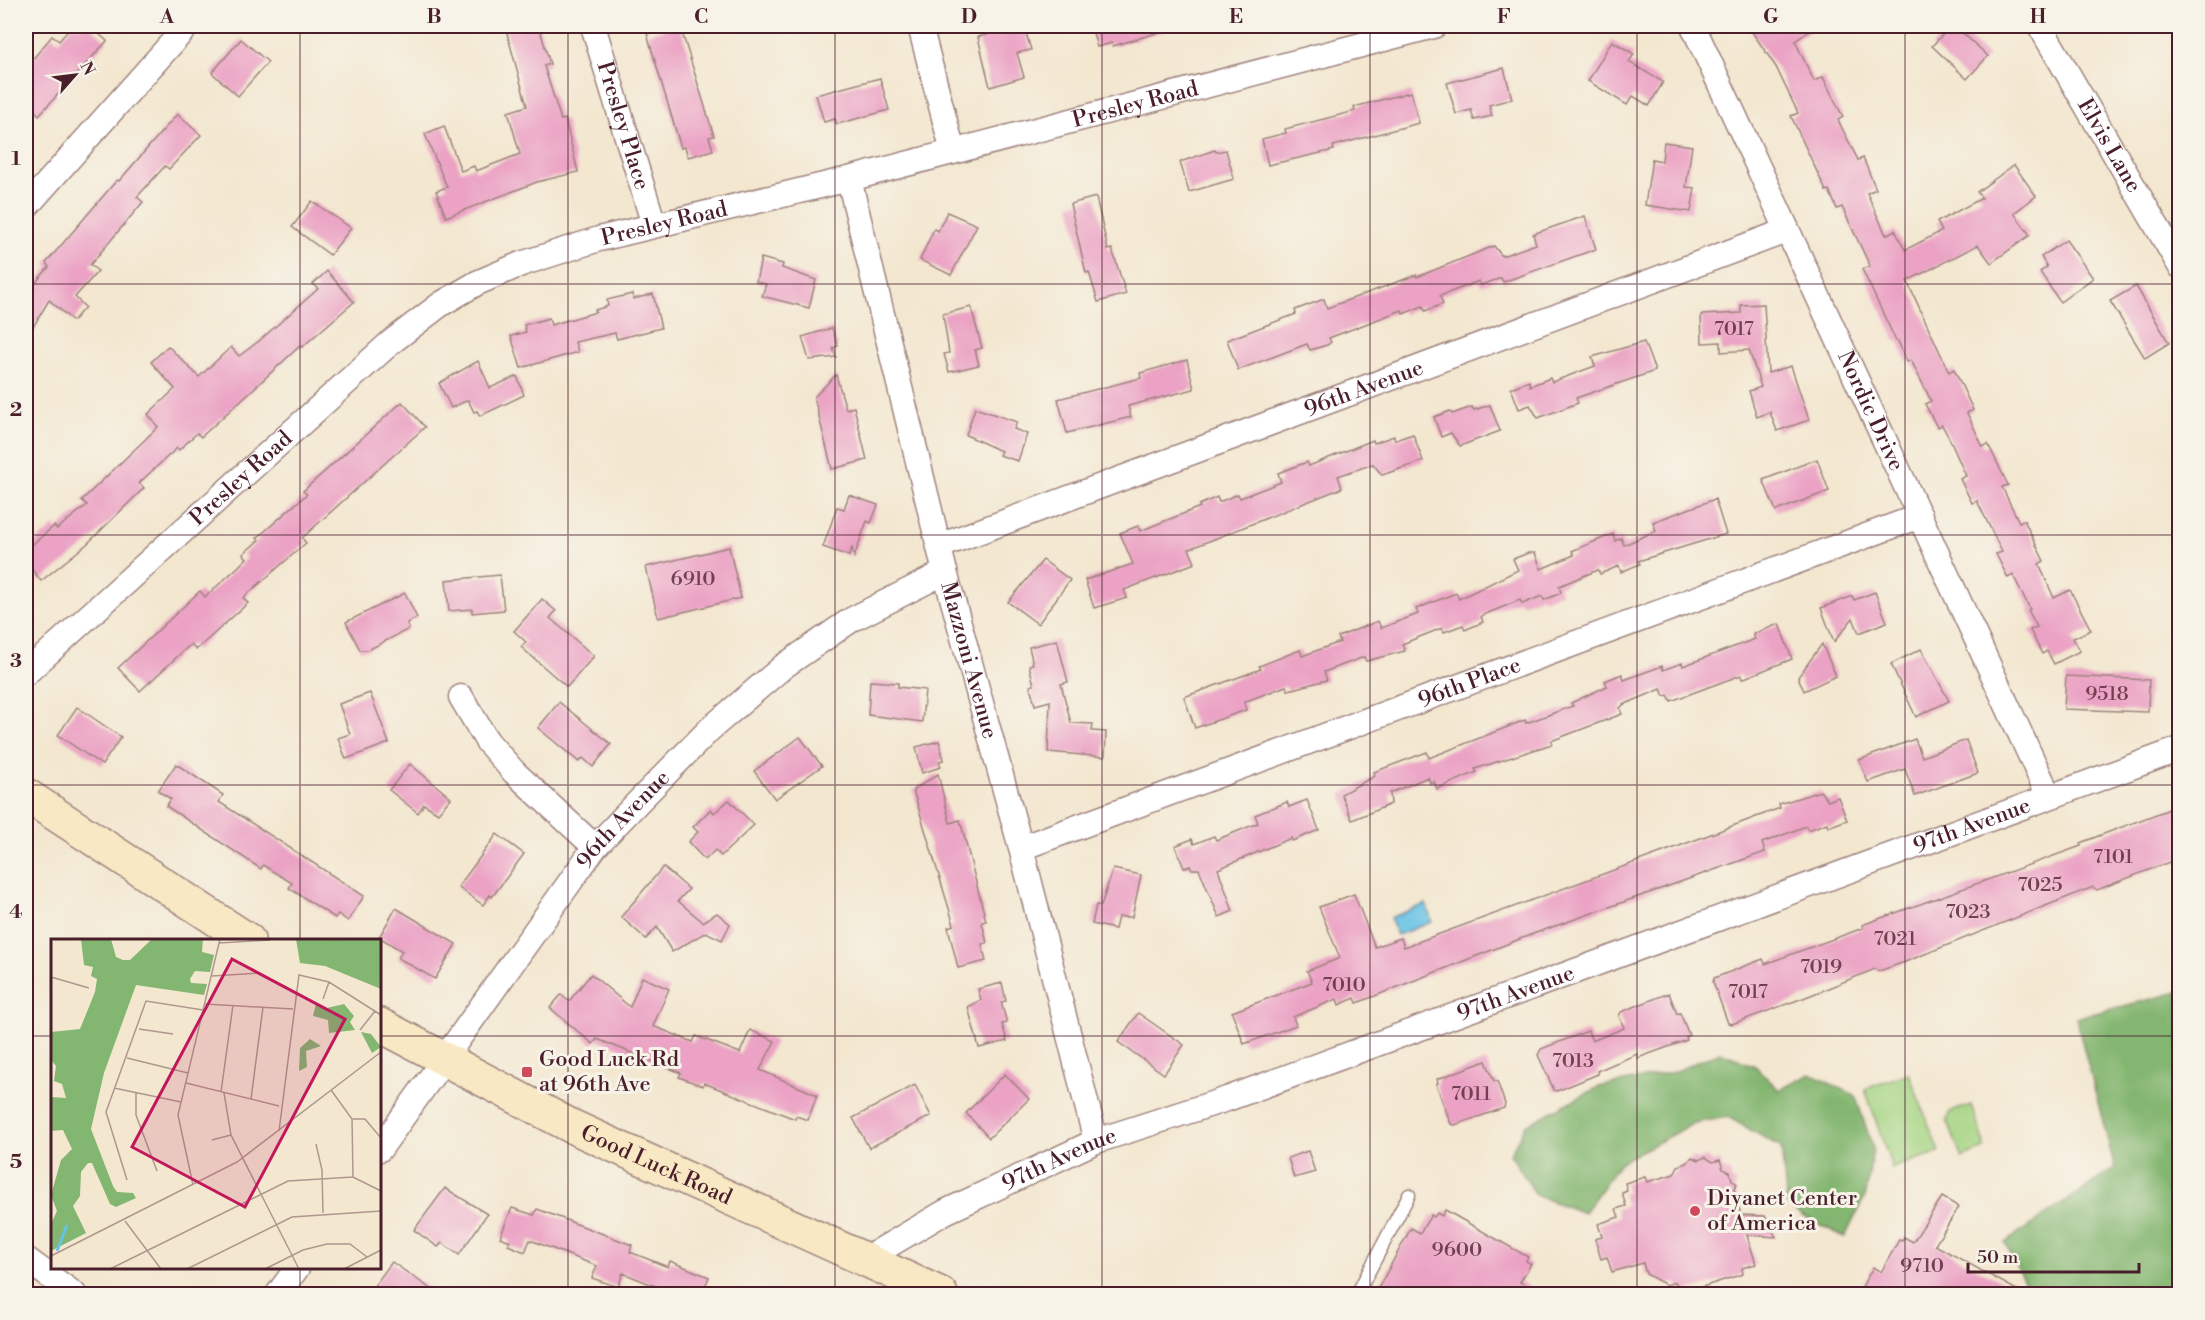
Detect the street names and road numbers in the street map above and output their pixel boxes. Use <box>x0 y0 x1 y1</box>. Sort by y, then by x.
street label: Presley Place <box>591 58 656 193</box>
street label: Presley Road <box>1069 75 1202 134</box>
street label: Elvis Lane <box>2072 93 2147 197</box>
street label: Presley Road <box>598 195 730 252</box>
street label: Nordic Drive <box>1832 347 1910 475</box>
street label: 96th Avenue <box>1300 354 1427 423</box>
street label: Presley Road <box>184 425 298 532</box>
street label: Mazzoni Avenue <box>935 579 1004 742</box>
street label: 96th Place <box>1414 651 1524 714</box>
street label: 96th Avenue <box>571 764 675 874</box>
street label: 97th Avenue <box>1910 792 2034 859</box>
street label: 97th Avenue <box>1453 959 1578 1027</box>
street label: Good Luck Road <box>577 1119 737 1211</box>
street label: 97th Avenue <box>998 1122 1120 1197</box>

